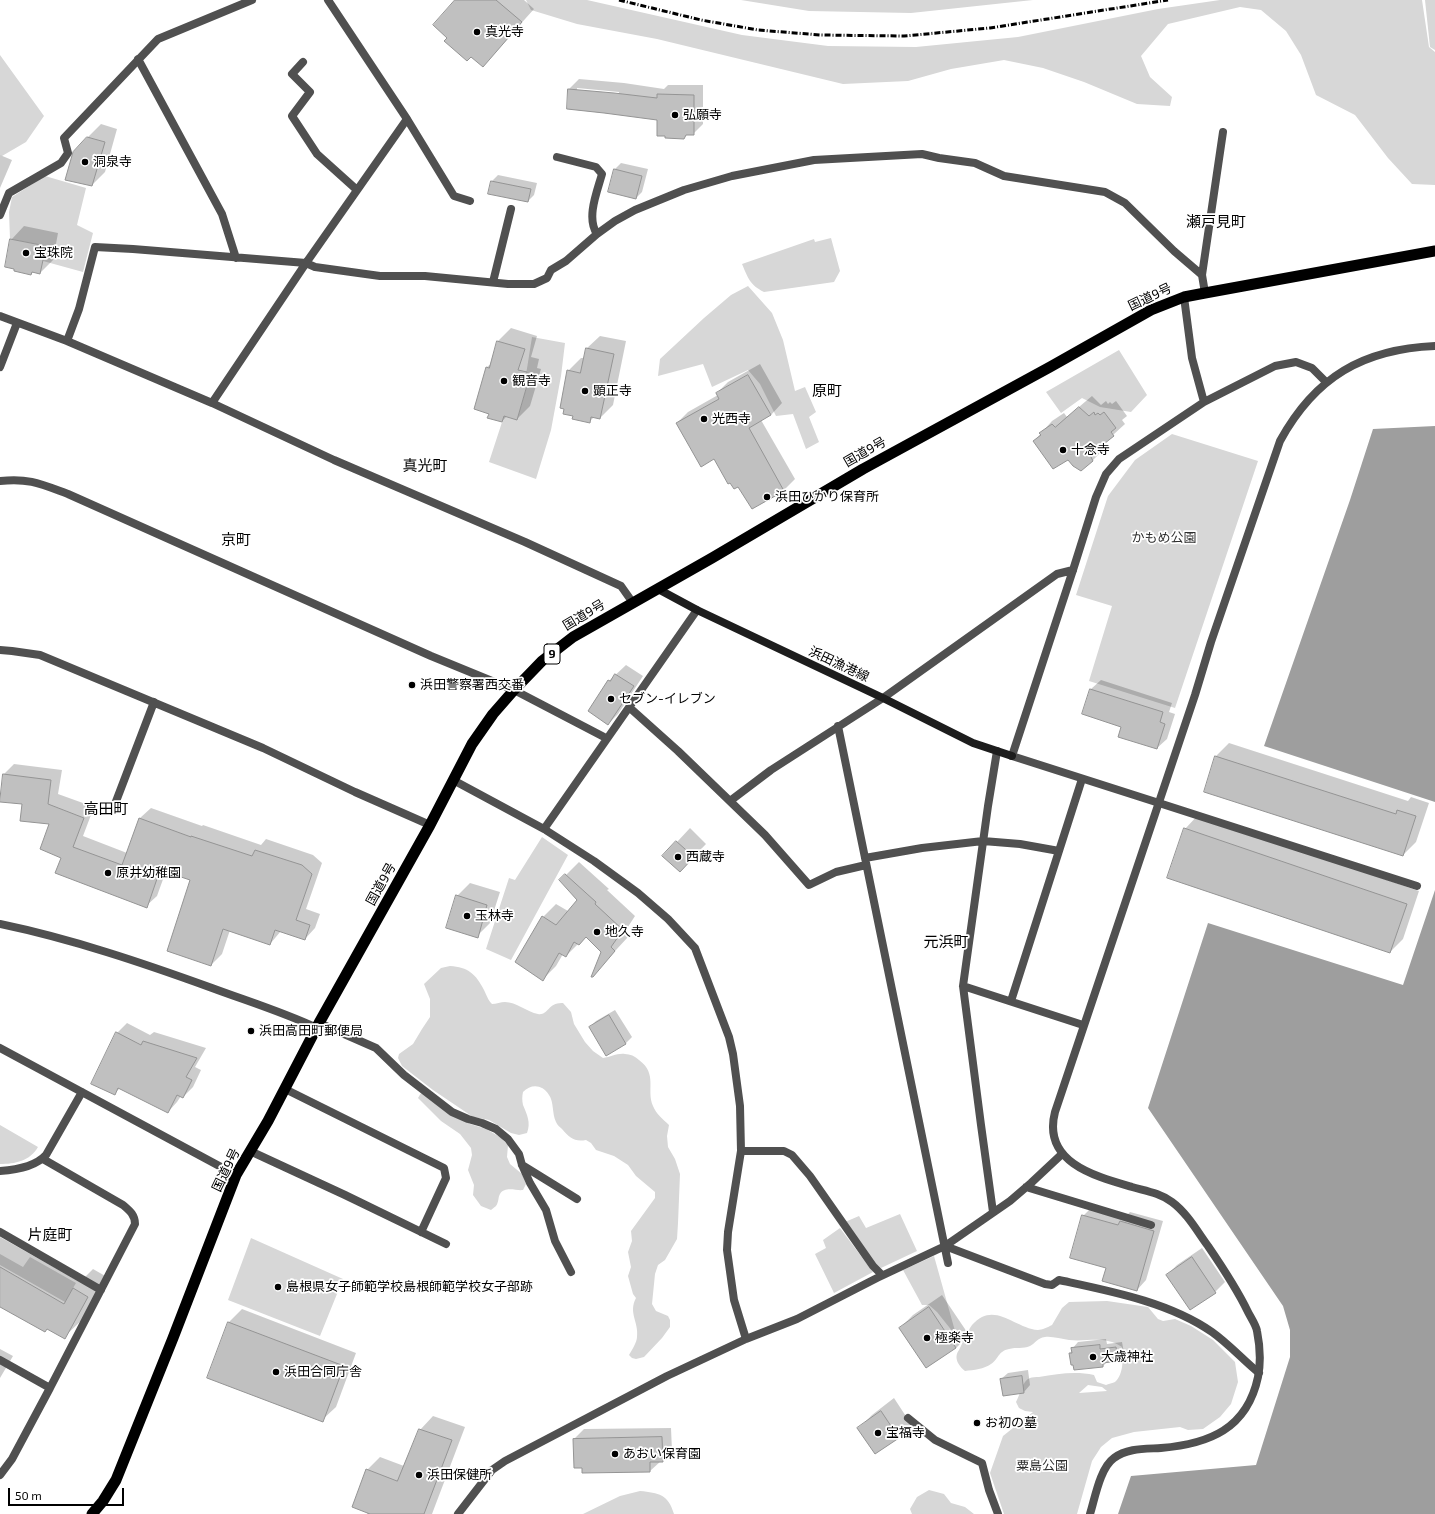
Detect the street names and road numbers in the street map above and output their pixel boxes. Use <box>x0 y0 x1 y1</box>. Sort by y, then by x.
street label: 国道9号 <box>1126 280 1174 314</box>
street label: 国道9号 <box>841 434 889 470</box>
street label: 国道9号 <box>560 596 608 634</box>
street label: 浜田漁港線 <box>806 643 872 685</box>
road number: 9 <box>544 644 560 664</box>
street label: 国道9号 <box>363 860 399 908</box>
street label: 国道9号 <box>209 1146 243 1194</box>

